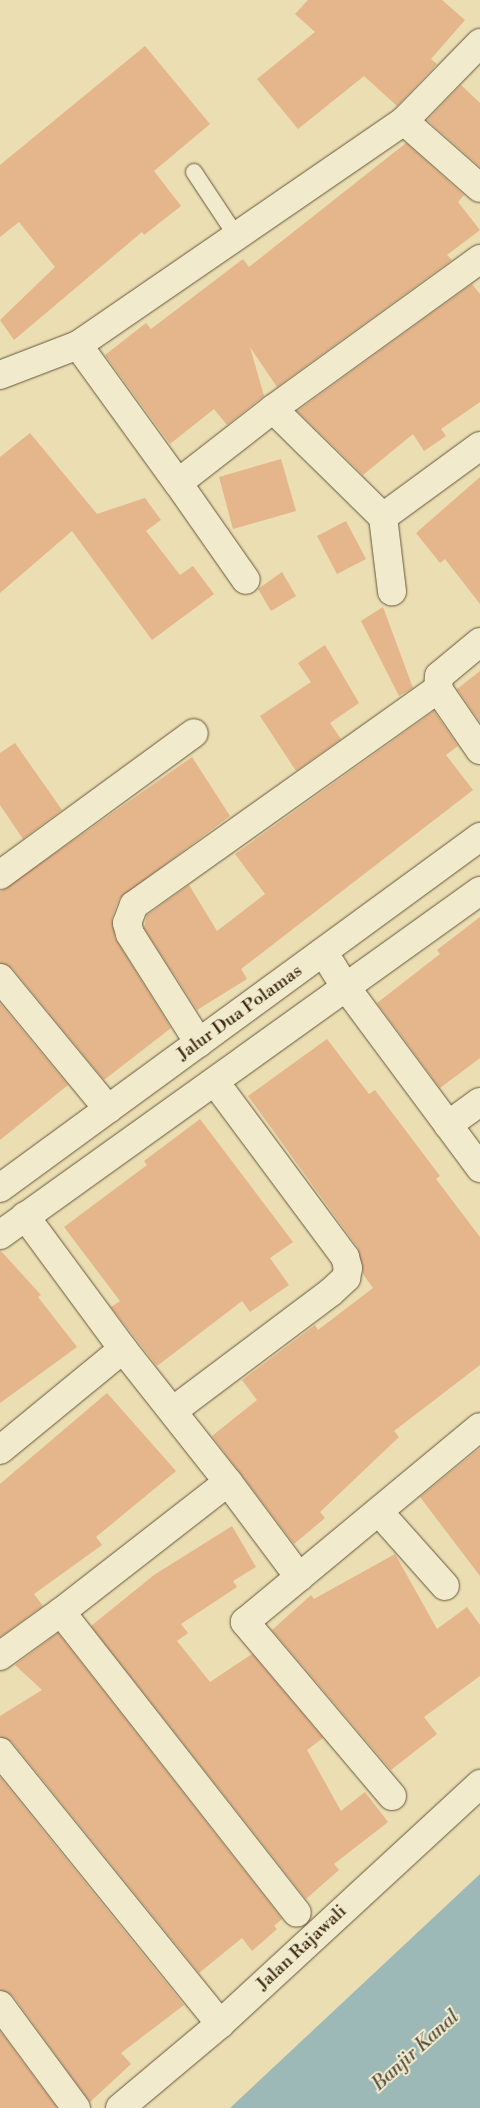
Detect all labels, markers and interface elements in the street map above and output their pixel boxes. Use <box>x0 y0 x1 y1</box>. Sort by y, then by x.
street label: Jalur Dua Polamas <box>173 960 307 1066</box>
street label: Jalan Rajawali <box>252 1901 352 1995</box>
water label: Banjir Kanal <box>368 2006 464 2096</box>

